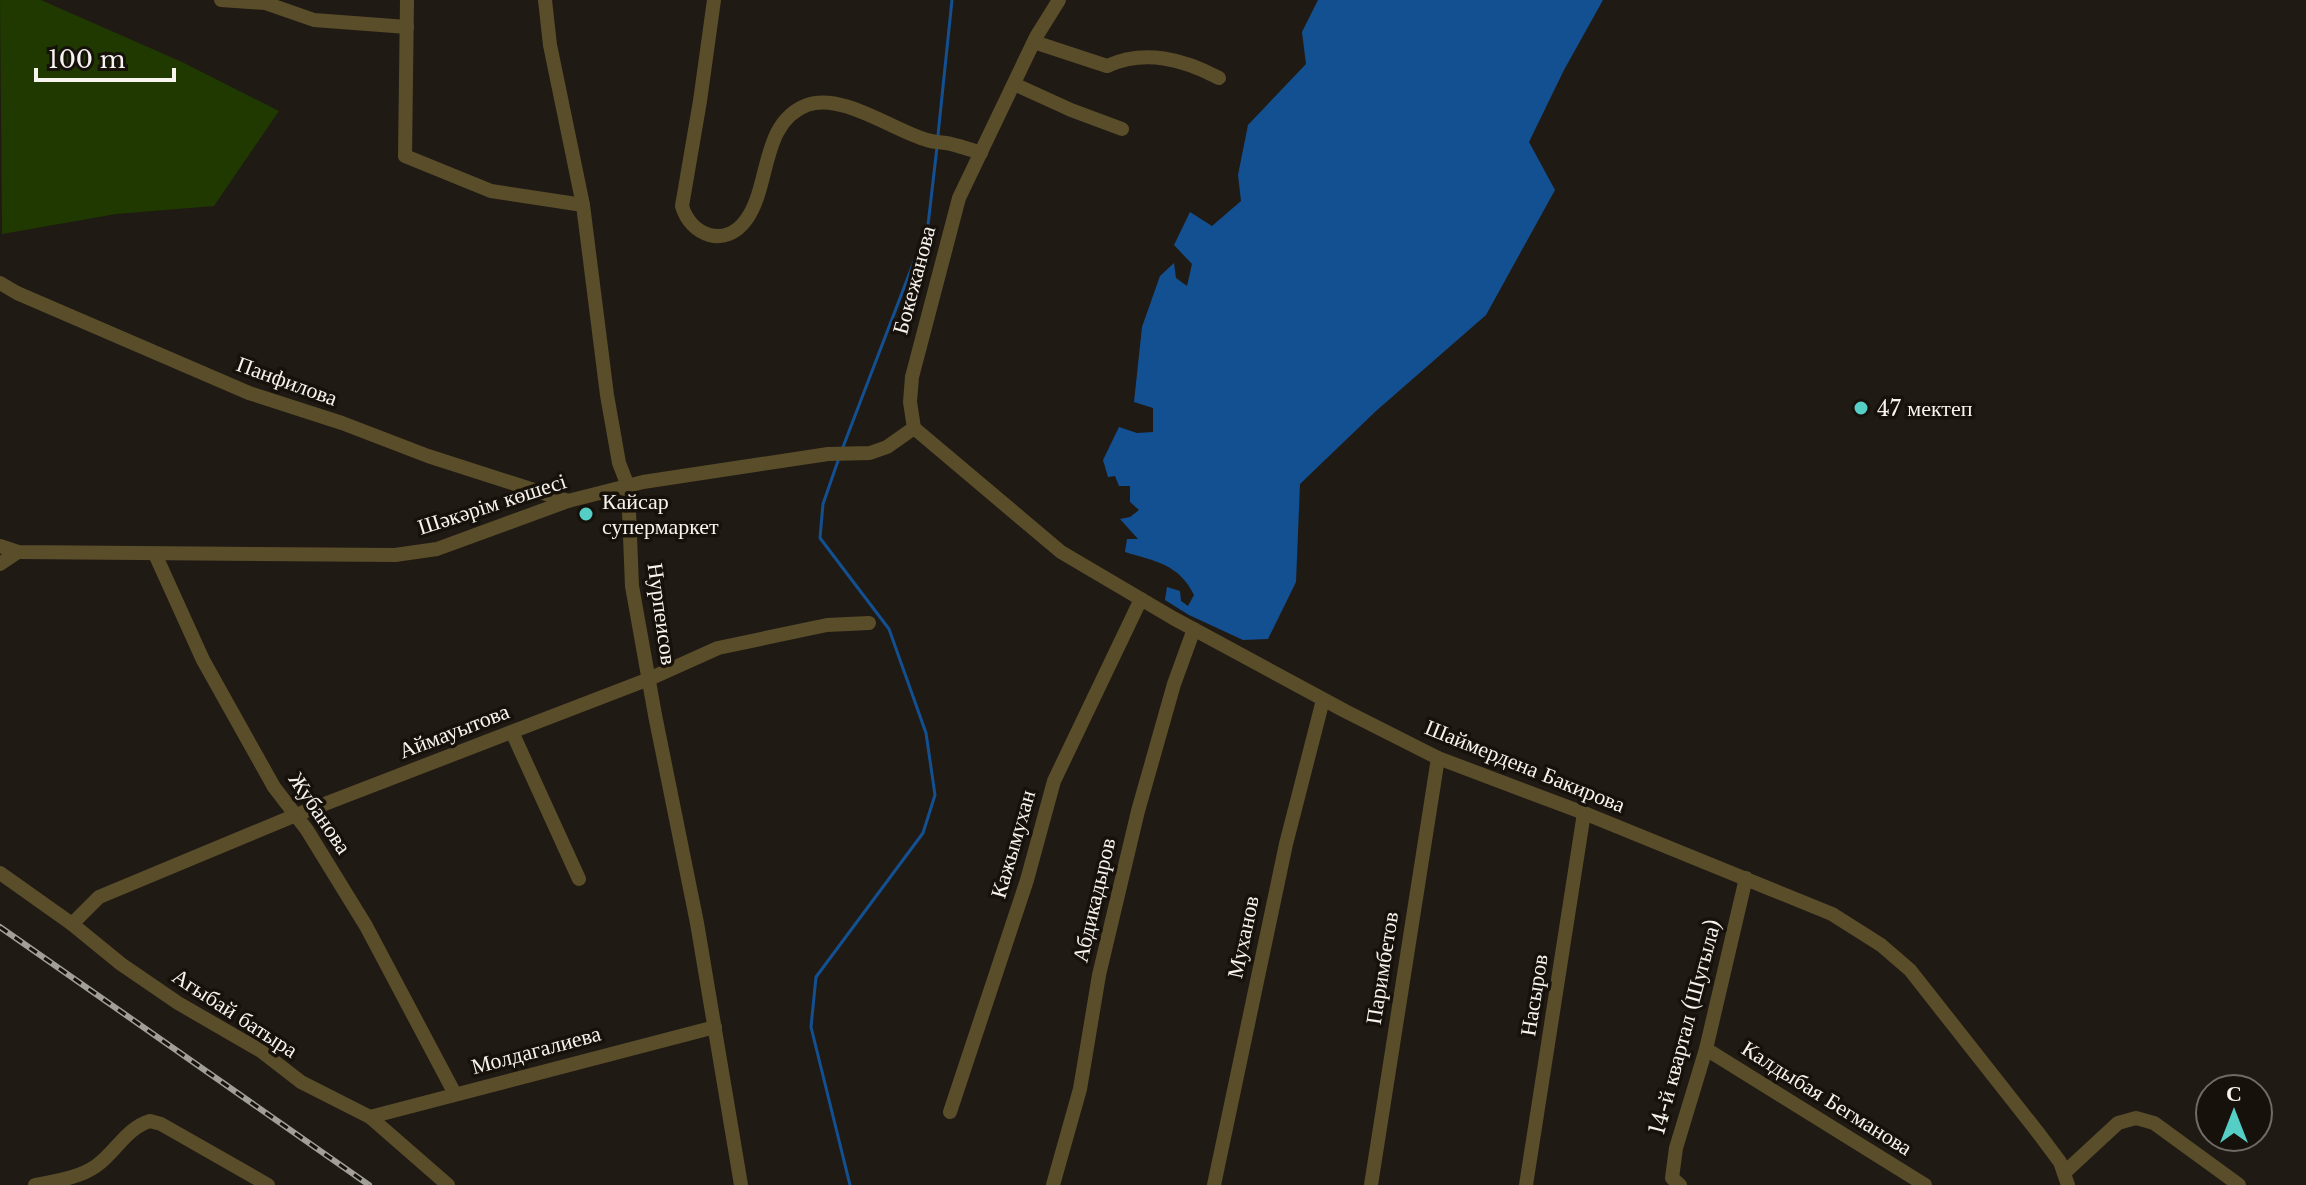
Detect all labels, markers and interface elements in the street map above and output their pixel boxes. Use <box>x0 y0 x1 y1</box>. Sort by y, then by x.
scale bar <box>36 32 174 82</box>
text: 100 m <box>48 45 126 74</box>
street label: Бокежанова <box>887 223 941 337</box>
street label: Панфилова <box>233 350 341 412</box>
place label: 47 мектеп <box>1877 395 1973 422</box>
marker: 47 мектеп <box>1852 399 1870 417</box>
street label: Шәкәрім көшесі <box>414 467 570 541</box>
place label: Кайсар супермаркет <box>602 488 719 540</box>
marker: Кайсар супермаркет <box>577 505 595 523</box>
street label: Нурпеисов <box>642 561 682 667</box>
street label: Аймауытова <box>395 698 513 764</box>
street label: Шаймердена Бакирова <box>1421 713 1629 819</box>
street label: Жубанова <box>283 767 357 859</box>
street label: Кажымухан <box>985 787 1041 901</box>
street label: Абдикадыров <box>1067 835 1121 965</box>
street label: Муханов <box>1221 893 1265 981</box>
street label: Паримбетов <box>1360 910 1404 1026</box>
street label: 14-й квартал (Шугыла) <box>1643 916 1727 1138</box>
street label: Насыров <box>1514 952 1554 1038</box>
street label: Агыбай батыра <box>167 962 303 1064</box>
street label: Молдагалиева <box>468 1020 604 1080</box>
street label: Калдыбая Бегманова <box>1737 1035 1917 1161</box>
north arrow <box>2194 1073 2274 1153</box>
text: С <box>2226 1080 2242 1107</box>

